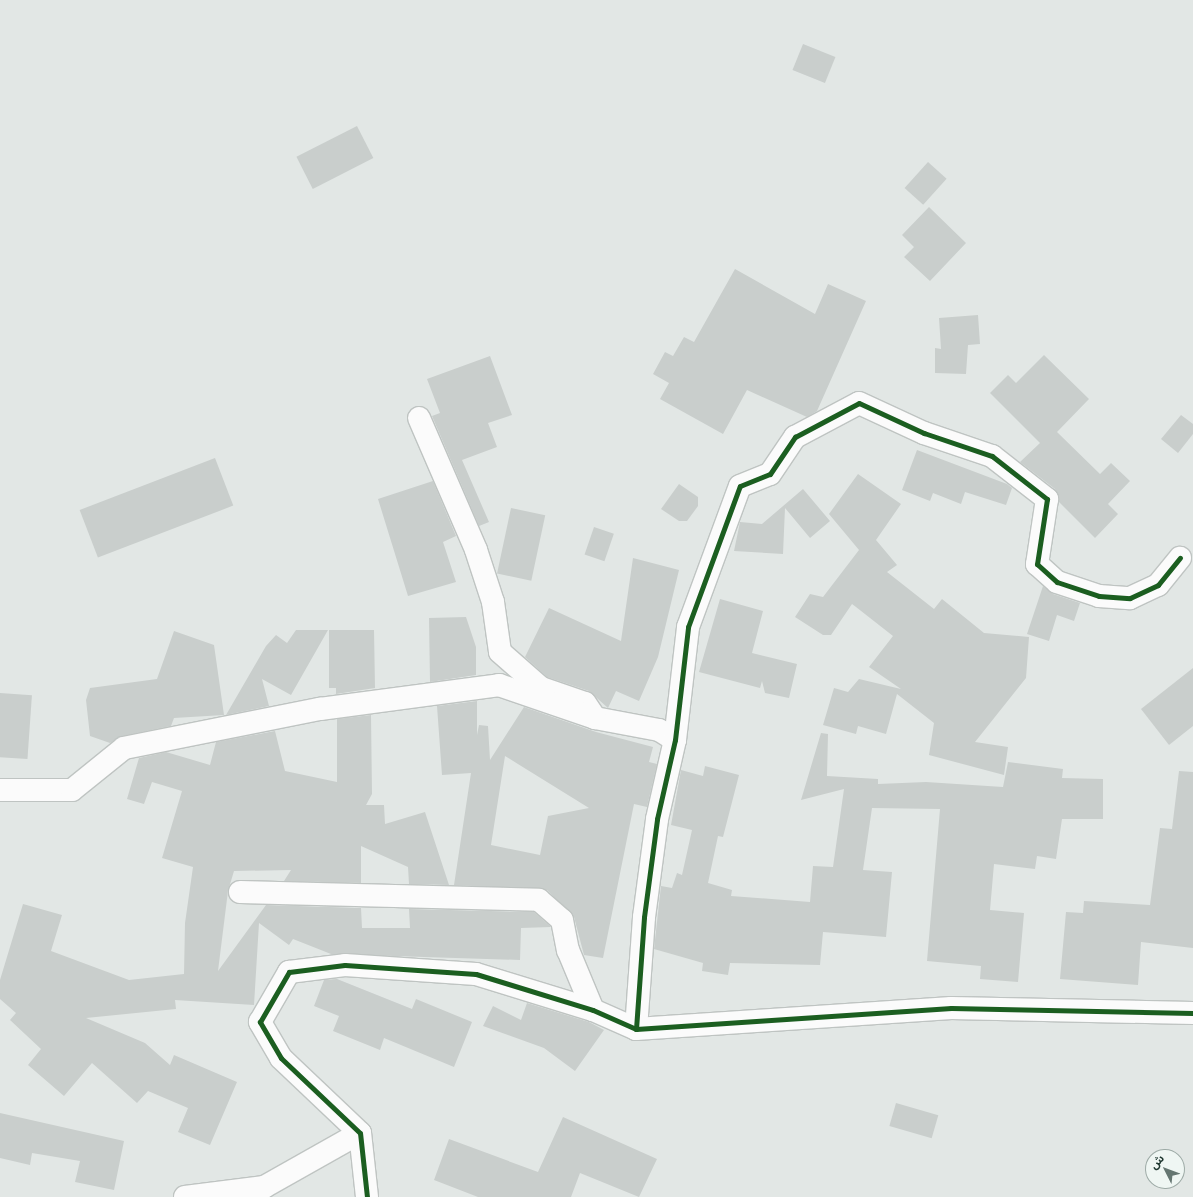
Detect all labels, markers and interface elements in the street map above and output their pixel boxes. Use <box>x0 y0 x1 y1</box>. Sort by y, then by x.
north arrow <box>1145 1149 1185 1189</box>
text: ش <box>1147 1152 1166 1171</box>

